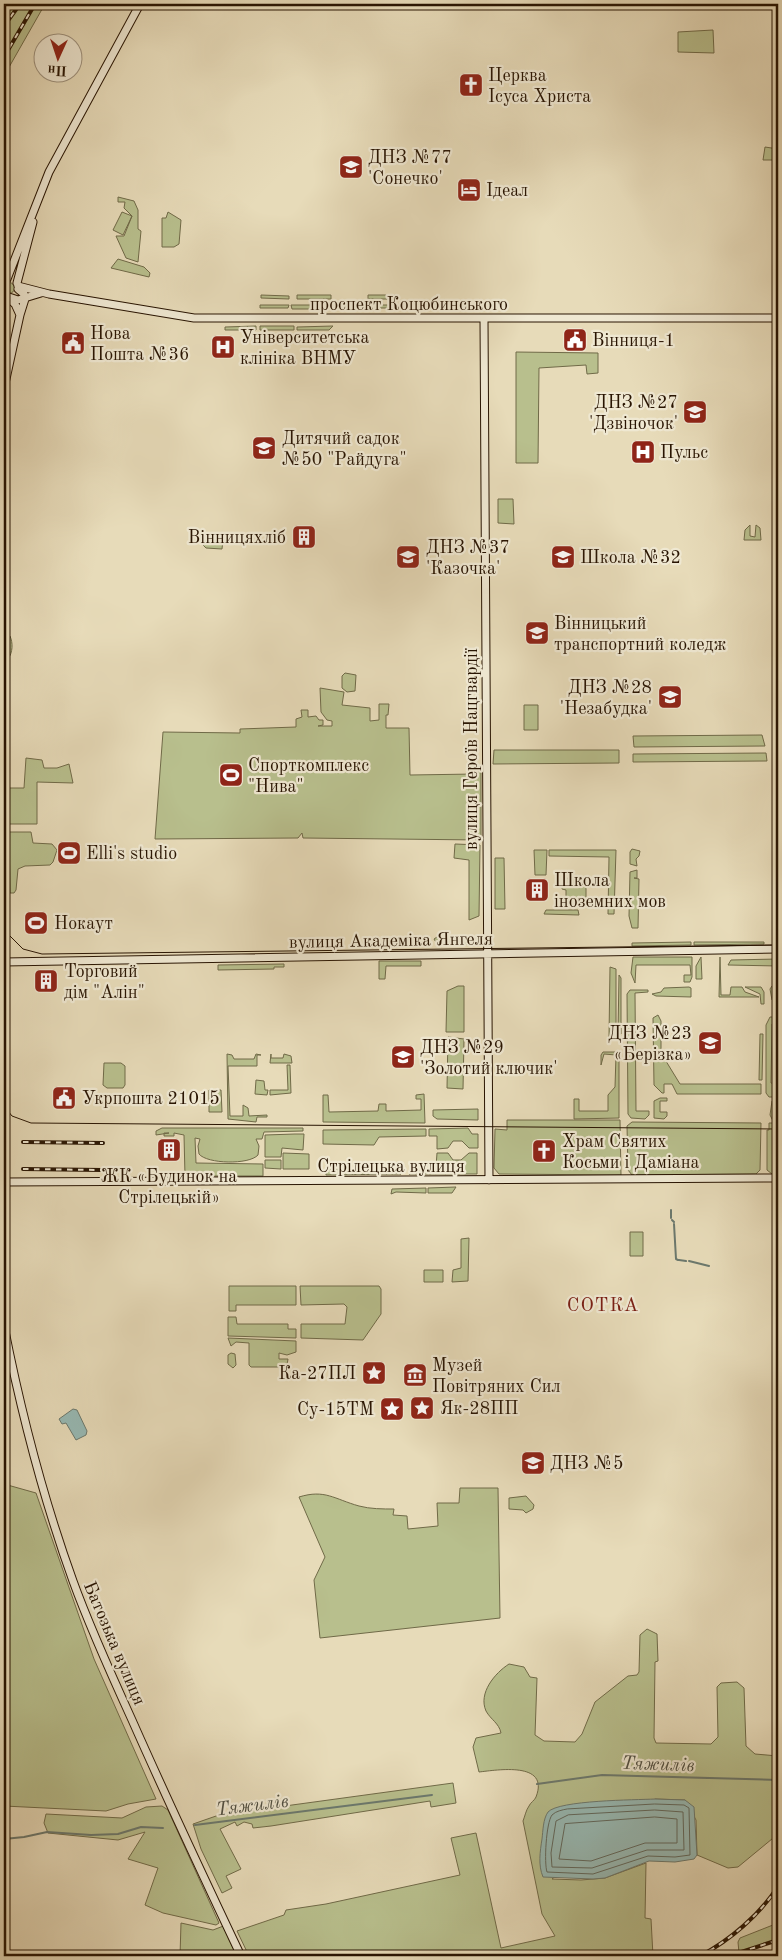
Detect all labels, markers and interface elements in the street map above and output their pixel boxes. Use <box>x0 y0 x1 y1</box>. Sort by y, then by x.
north arrow <box>32 32 82 82</box>
text: Пн <box>47 62 67 77</box>
place label: Церква Ісуса Христа <box>488 67 591 106</box>
church icon: Церква Ісуса Христа <box>458 72 484 98</box>
place label: ДНЗ №77 'Сонечко' <box>368 149 452 188</box>
school or university icon: ДНЗ №77 'Сонечко' <box>338 154 364 180</box>
hotel icon: Ідеал <box>456 177 482 203</box>
place label: Ідеал <box>486 182 528 200</box>
street label: проспект Коцюбинського <box>310 296 508 314</box>
place label: Нова Пошта №36 <box>90 325 189 364</box>
public building icon: Вінниця-1 <box>562 327 588 353</box>
place label: Університетська клініка ВНМУ <box>240 329 369 368</box>
public building icon: Нова Пошта №36 <box>60 330 86 356</box>
place label: Вінниця-1 <box>592 332 675 350</box>
hospital icon: Університетська клініка ВНМУ <box>210 334 236 360</box>
place label: ДНЗ №27 'Дзвіночок' <box>589 394 678 433</box>
school or university icon: ДНЗ №27 'Дзвіночок' <box>682 399 708 425</box>
place label: Дитячий садок №50 "Райдуга" <box>282 430 407 469</box>
school or university icon: Дитячий садок №50 "Райдуга" <box>251 435 277 461</box>
hospital icon: Пульс <box>630 439 656 465</box>
place label: Пульс <box>660 444 708 462</box>
building icon: Вінницяхліб <box>291 524 317 550</box>
place label: Вінницяхліб <box>188 529 286 547</box>
place label: ДНЗ №37 'Казочка' <box>426 539 510 578</box>
school or university icon: ДНЗ №37 'Казочка' <box>395 544 421 570</box>
school or university icon: Школа №32 <box>550 544 576 570</box>
place label: Школа №32 <box>580 549 681 567</box>
place label: Вінницький транспортний коледж <box>554 615 726 654</box>
school or university icon: Вінницький транспортний коледж <box>524 620 550 646</box>
street label: вулиця Героїв Нацгвардії <box>463 648 481 850</box>
place label: ДНЗ №28 'Незабудка' <box>560 679 652 718</box>
school or university icon: ДНЗ №28 'Незабудка' <box>657 684 683 710</box>
place label: Спорткомплекс "Нива" <box>248 757 369 796</box>
sports icon: Спорткомплекс "Нива" <box>218 762 244 788</box>
sports icon: Elli's studio <box>56 840 82 866</box>
place label: Elli's studio <box>86 845 177 863</box>
place label: Школа іноземних мов <box>554 872 666 911</box>
building icon: Школа іноземних мов <box>524 877 550 903</box>
sports icon: Нокаут <box>23 910 49 936</box>
place label: Нокаут <box>54 915 113 933</box>
street label: вулиця Академіка Янгеля <box>289 930 493 952</box>
place label: Торговий дім "Алін" <box>64 963 145 1002</box>
building icon: Торговий дім "Алін" <box>33 968 59 994</box>
place label: ДНЗ №23 «Берізка» <box>608 1025 692 1064</box>
school or university icon: ДНЗ №23 «Берізка» <box>697 1030 723 1056</box>
place label: ДНЗ №29 'Золотий ключик' <box>420 1039 557 1078</box>
school or university icon: ДНЗ №29 'Золотий ключик' <box>390 1044 416 1070</box>
public building icon: Укрпошта 21015 <box>51 1085 77 1111</box>
place label: Укрпошта 21015 <box>82 1090 220 1108</box>
place label: Храм Святих Косьми і Даміана <box>562 1133 700 1172</box>
building icon: ЖК «Будинок на Стрілецькій» <box>156 1137 182 1163</box>
church icon: Храм Святих Косьми і Даміана <box>531 1138 557 1164</box>
street label: Стрілецька вулиця <box>317 1158 465 1176</box>
place label: ЖК «Будинок на Стрілецькій» <box>101 1168 237 1207</box>
district label: СОТКА <box>567 1297 639 1316</box>
place label: Музей Повітряних Сил <box>432 1357 561 1396</box>
place icon: Ка-27ПЛ <box>361 1360 387 1386</box>
museum icon: Музей Повітряних Сил <box>402 1362 428 1388</box>
place label: Ка-27ПЛ <box>278 1365 356 1383</box>
place icon: Як-28ПП <box>409 1395 435 1421</box>
place icon: Су-15ТМ <box>379 1396 405 1422</box>
place label: Як-28ПП <box>440 1400 518 1418</box>
place label: Су-15ТМ <box>297 1401 374 1419</box>
school or university icon: ДНЗ №5 <box>520 1450 546 1476</box>
place label: ДНЗ №5 <box>550 1455 623 1473</box>
street label: Батозька вулиця <box>80 1579 148 1708</box>
water label: Тяжилів <box>621 1755 695 1776</box>
water label: Тяжилів <box>215 1793 290 1820</box>

